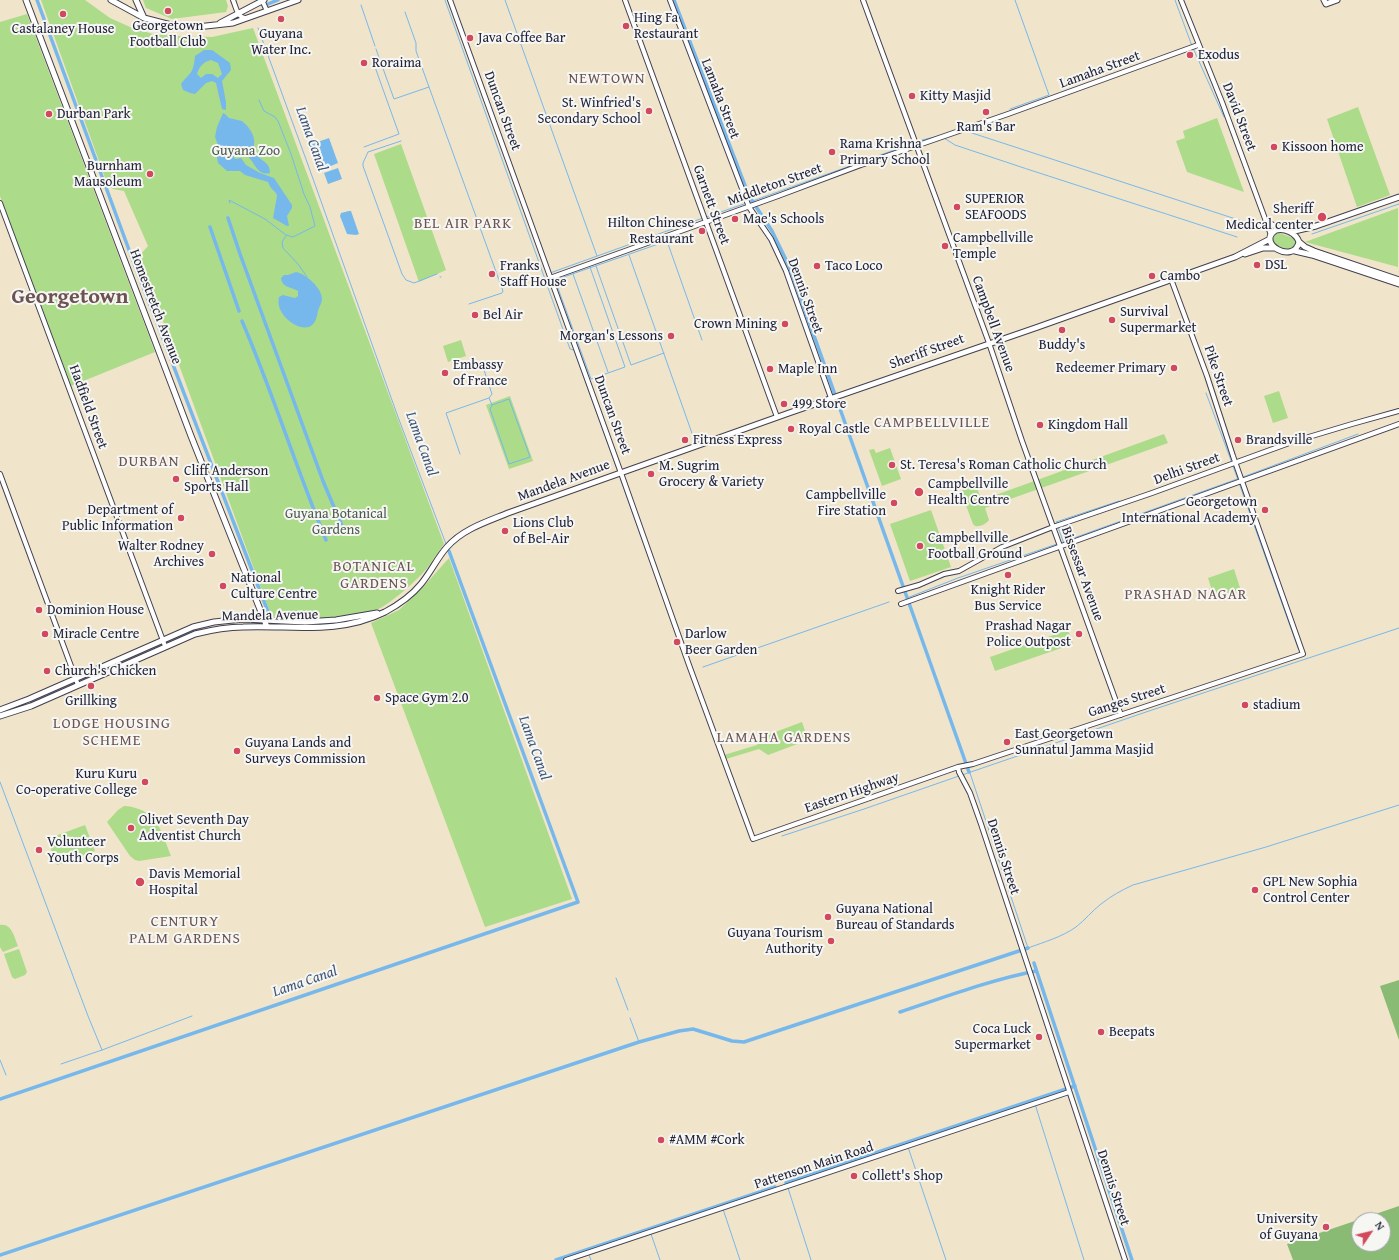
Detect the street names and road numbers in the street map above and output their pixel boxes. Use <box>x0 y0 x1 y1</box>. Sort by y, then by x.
street label: Lamaha Street <box>1057 48 1143 92</box>
street label: Lamaha Street <box>697 57 743 141</box>
street label: Duncan Street <box>480 69 524 153</box>
street label: David Street <box>1218 80 1260 154</box>
street label: Middleton Street <box>725 160 825 210</box>
street label: Garnett Street <box>689 163 733 247</box>
street label: Homestretch Avenue <box>125 247 185 367</box>
street label: Dennis Street <box>784 256 826 336</box>
street label: Campbell Avenue <box>968 274 1018 374</box>
street label: Sheriff Street <box>887 331 967 373</box>
street label: Pike Street <box>1200 343 1236 409</box>
street label: Hadfield Street <box>65 363 111 451</box>
street label: Duncan Street <box>590 373 634 457</box>
street label: Delhi Street <box>1152 449 1222 489</box>
street label: Mandela Avenue <box>516 457 612 505</box>
street label: Bissessar Avenue <box>1057 525 1107 623</box>
street label: Mandela Avenue <box>222 607 318 625</box>
street label: Ganges Street <box>1086 681 1168 721</box>
street label: Eastern Highway <box>803 769 901 817</box>
street label: Dennis Street <box>983 817 1023 897</box>
street label: Pattenson Main Road <box>752 1139 876 1193</box>
street label: Dennis Street <box>1093 1148 1133 1228</box>

